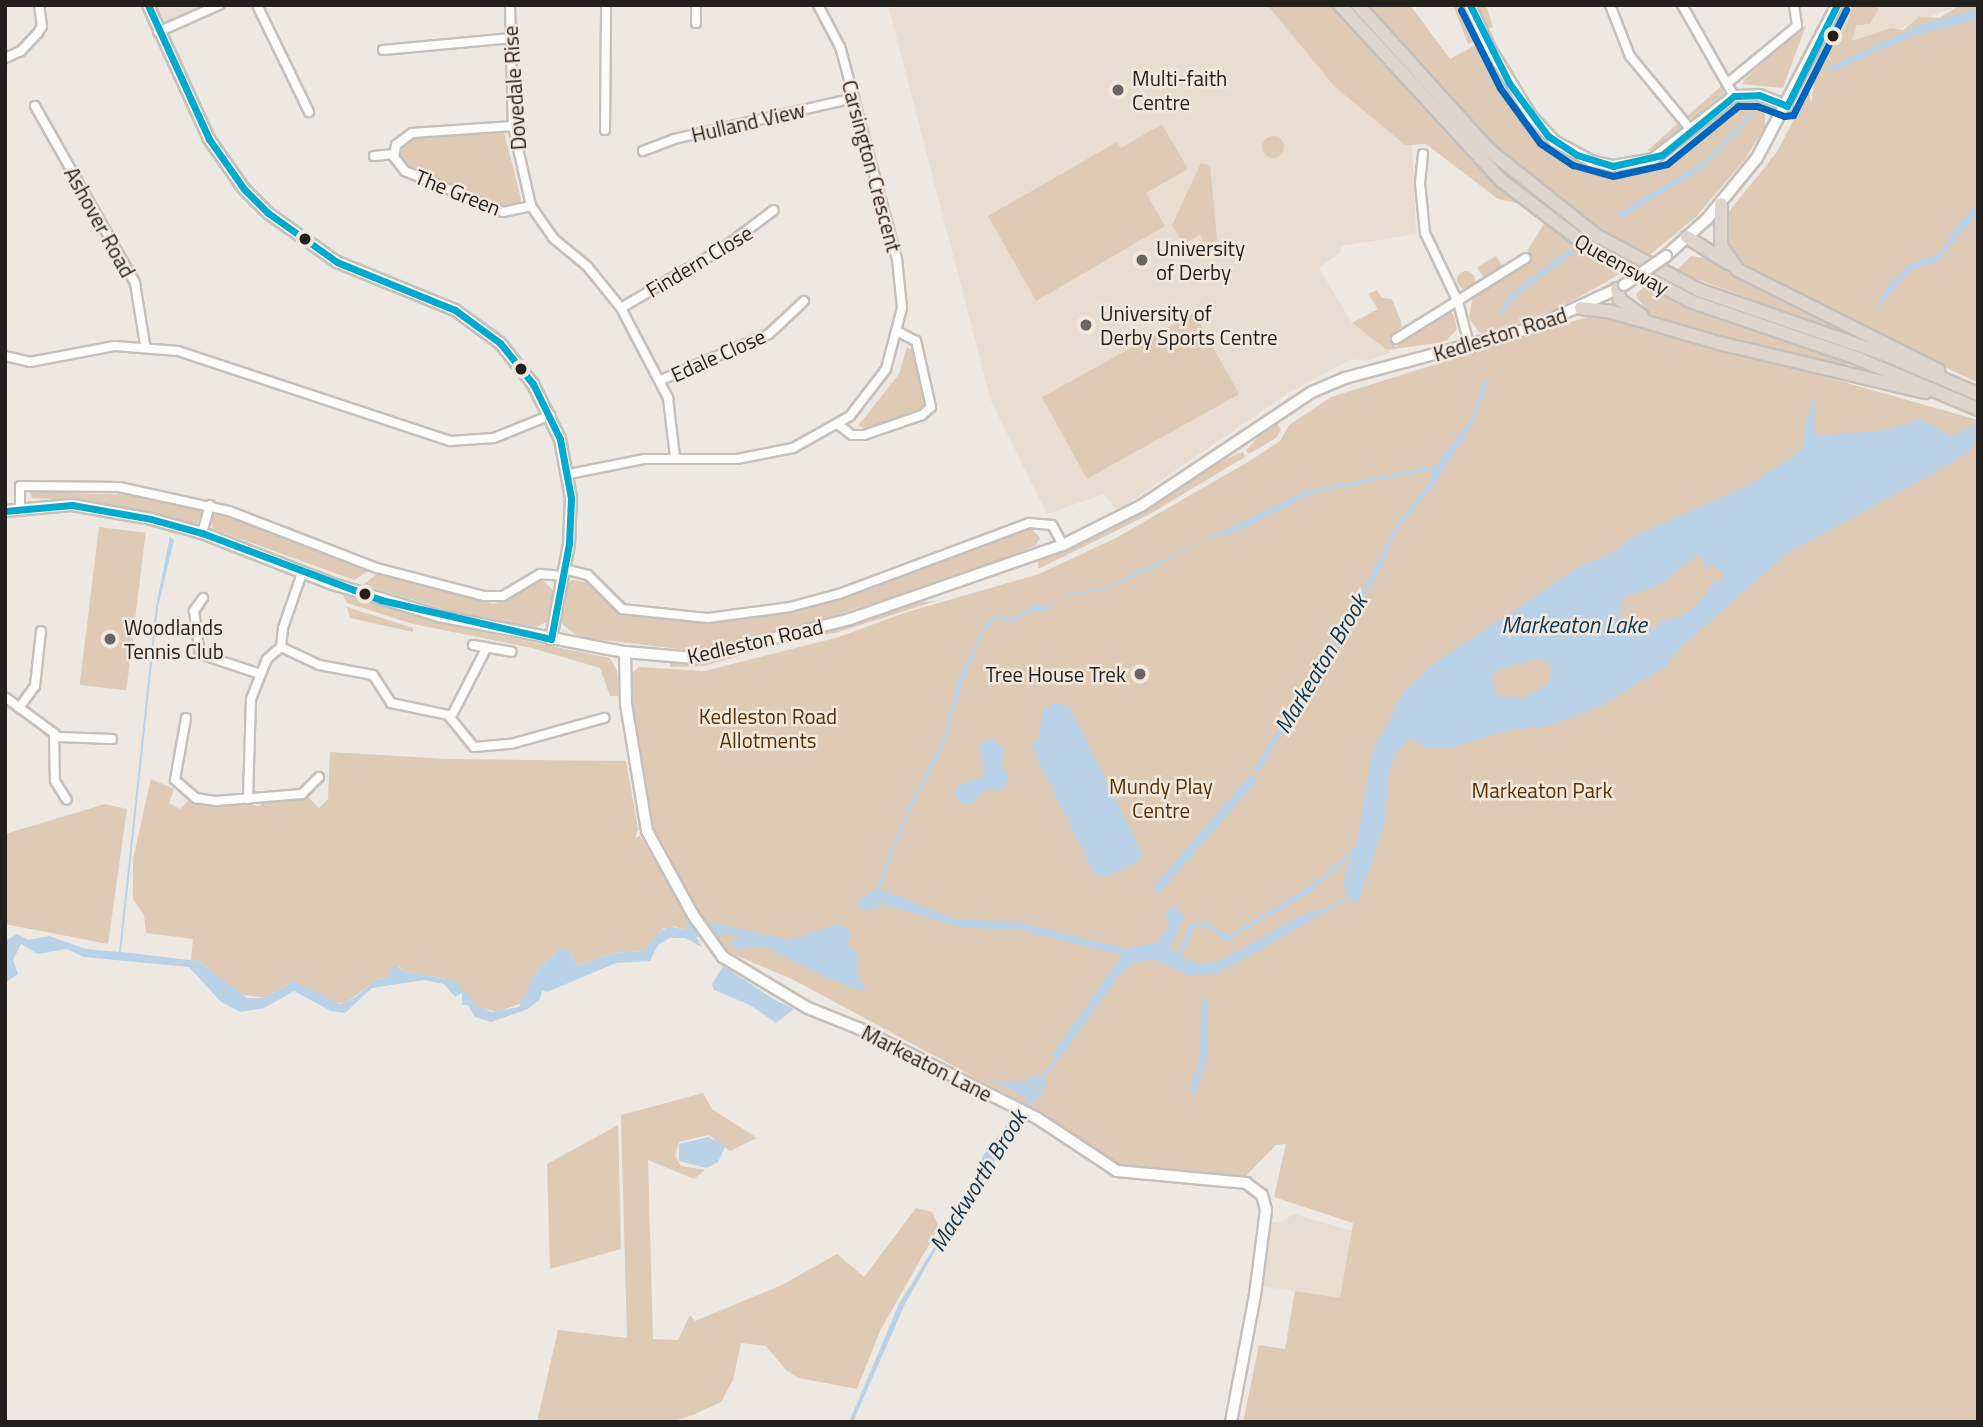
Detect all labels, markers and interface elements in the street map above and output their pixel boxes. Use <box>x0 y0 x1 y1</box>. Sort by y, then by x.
street label: Dovedale Rise <box>497 25 531 151</box>
unlabelled marker <box>1826 29 1840 43</box>
place label: Multi-faith Centre <box>1132 65 1227 115</box>
street label: Carsington Crescent <box>837 77 907 255</box>
marker: Multi-faith Centre <box>1110 82 1126 98</box>
street label: Hulland View <box>689 97 807 147</box>
street label: Ashover Road <box>59 162 141 282</box>
street label: The Green <box>412 163 504 221</box>
street label: Findern Close <box>641 219 757 303</box>
street label: Queensway <box>1571 228 1673 300</box>
unlabelled marker <box>298 232 312 246</box>
place label: University of Derby <box>1156 235 1245 285</box>
marker: University of Derby <box>1134 252 1150 268</box>
place label: University of Derby Sports Centre <box>1100 300 1278 350</box>
street label: Kedleston Road <box>1430 302 1570 366</box>
marker: University of Derby Sports Centre <box>1078 317 1094 333</box>
street label: Edale Close <box>667 323 769 387</box>
unlabelled marker <box>514 362 528 376</box>
unlabelled marker <box>358 587 372 601</box>
water label: Markeaton Brook <box>1269 590 1373 738</box>
water label: Markeaton Lake <box>1501 611 1647 639</box>
street label: Kedleston Road <box>685 613 825 669</box>
place label: Woodlands Tennis Club <box>124 614 224 664</box>
marker: Woodlands Tennis Club <box>102 631 118 647</box>
place label: Tree House Trek <box>986 661 1126 687</box>
marker: Tree House Trek <box>1132 666 1148 682</box>
park label: Kedleston Road Allotments <box>699 703 837 753</box>
park label: Mundy Play Centre <box>1109 773 1213 823</box>
park label: Markeaton Park <box>1472 777 1612 803</box>
street label: Markeaton Lane <box>858 1019 996 1107</box>
water label: Mackworth Brook <box>924 1105 1032 1257</box>

